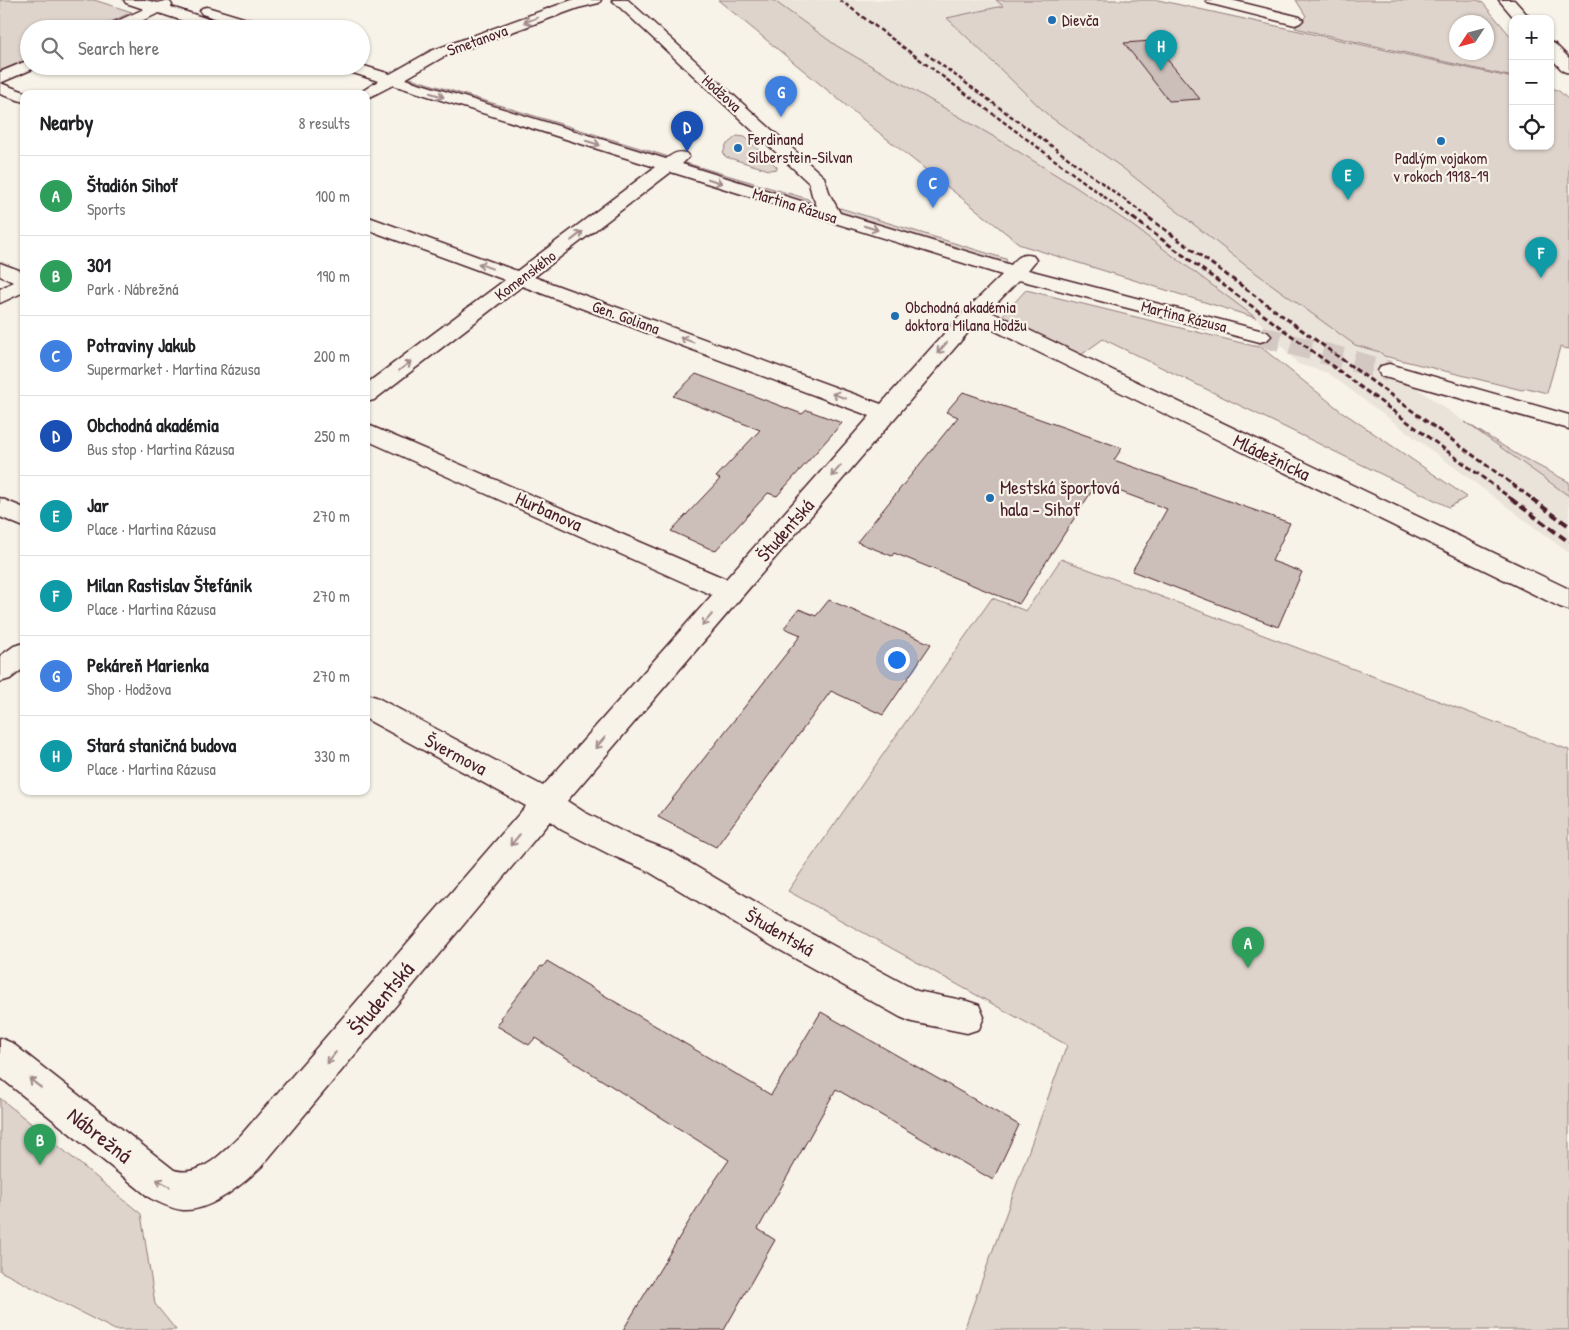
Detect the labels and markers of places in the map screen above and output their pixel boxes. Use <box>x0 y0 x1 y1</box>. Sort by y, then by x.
place label: Dievča <box>1062 9 1098 31</box>
marker: Dievča <box>1046 14 1058 26</box>
pin: H <box>1145 30 1177 71</box>
pin: G <box>765 76 797 117</box>
pin: D <box>671 111 703 152</box>
place label: Ferdinand Silberstein-Silvan <box>747 128 853 168</box>
marker: Padlým vojakom v rokoch 1918-19 <box>1435 135 1447 147</box>
marker: Ferdinand Silberstein-Silvan <box>732 142 744 154</box>
place label: Padlým vojakom v rokoch 1918-19 <box>1394 147 1489 187</box>
pin: E <box>1332 159 1364 200</box>
pin: C <box>917 167 949 208</box>
pin: F <box>1525 237 1557 278</box>
place label: Obchodná akadémia doktora Milana Hodžu <box>905 296 1027 336</box>
marker: Obchodná akadémia doktora Milana Hodžu <box>889 310 901 322</box>
place label: Mestská športová hala - Sihoť <box>1000 474 1120 522</box>
marker: Mestská športová hala - Sihoť <box>984 492 996 504</box>
pin: A <box>1232 927 1264 968</box>
pin: B <box>24 1124 56 1165</box>

